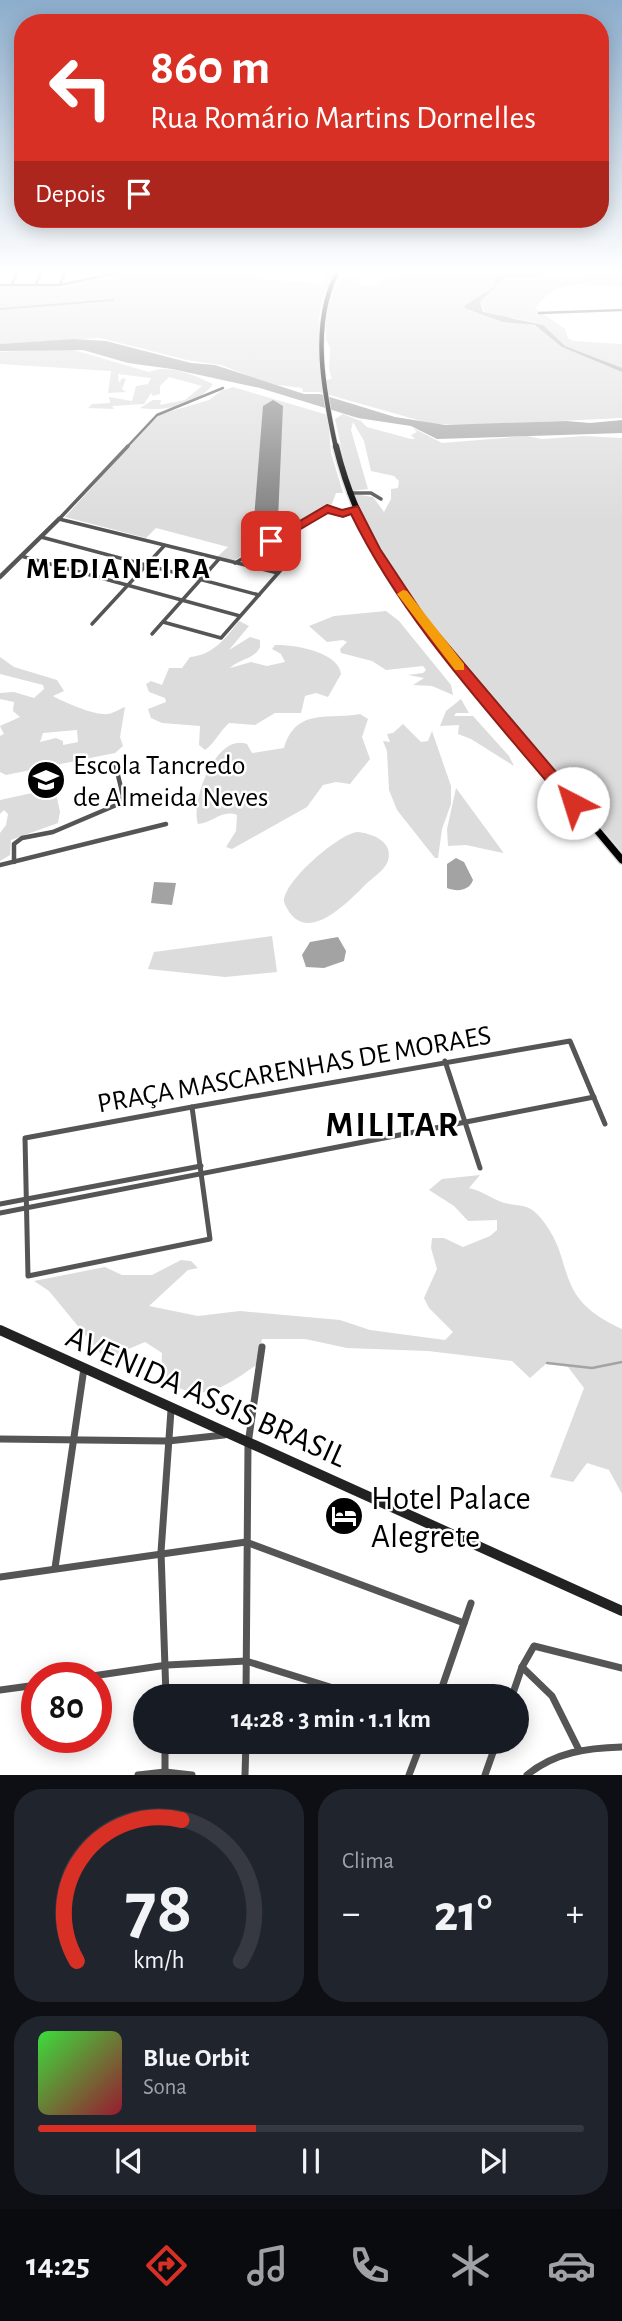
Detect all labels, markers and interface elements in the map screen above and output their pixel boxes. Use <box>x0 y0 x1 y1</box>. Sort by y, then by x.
icon: left <box>35 42 126 133</box>
text: 860 m <box>150 44 270 93</box>
text: Rua Romário Martins Dornelles <box>150 102 536 134</box>
icon: arrive <box>120 175 158 213</box>
text: Depois <box>35 181 106 207</box>
pin <box>241 511 301 571</box>
icon: arrive <box>252 522 290 560</box>
district label: MEDIANEIRA <box>26 554 212 584</box>
place label: Escola Tancredo de Almeida Neves <box>73 752 268 812</box>
school or university icon: Escola Tancredo de Almeida Neves <box>25 759 67 801</box>
position arrow <box>536 766 610 840</box>
street label: PRAÇA MASCARENHAS DE MORAES <box>95 1022 493 1118</box>
district label: MILITAR <box>326 1108 460 1143</box>
street label: AVENIDA ASSIS BRASIL <box>61 1321 351 1474</box>
place label: Hotel Palace Alegrete <box>371 1483 531 1554</box>
hotel icon: Hotel Palace Alegrete <box>323 1495 365 1537</box>
speed limit sign: 80 <box>21 1662 112 1753</box>
text: 14:28 · 3 min · 1.1 km <box>231 1706 431 1732</box>
text: Clima <box>342 1850 394 1873</box>
text: 78 <box>125 1874 193 1947</box>
text: 21° <box>434 1888 492 1940</box>
text: − <box>342 1895 360 1933</box>
text: + <box>566 1895 584 1933</box>
text: km/h <box>133 1948 185 1973</box>
text: Blue Orbit <box>143 2045 249 2071</box>
text: Sona <box>143 2076 187 2099</box>
icon: previous <box>110 2142 148 2180</box>
icon: pause <box>292 2142 330 2180</box>
icon: next <box>474 2142 512 2180</box>
icon: directions <box>142 2241 191 2290</box>
icon: music <box>243 2241 292 2290</box>
icon: phone <box>345 2241 394 2290</box>
icon: climate <box>446 2241 495 2290</box>
icon: car <box>547 2241 596 2290</box>
text: 14:25 <box>26 2249 90 2281</box>

